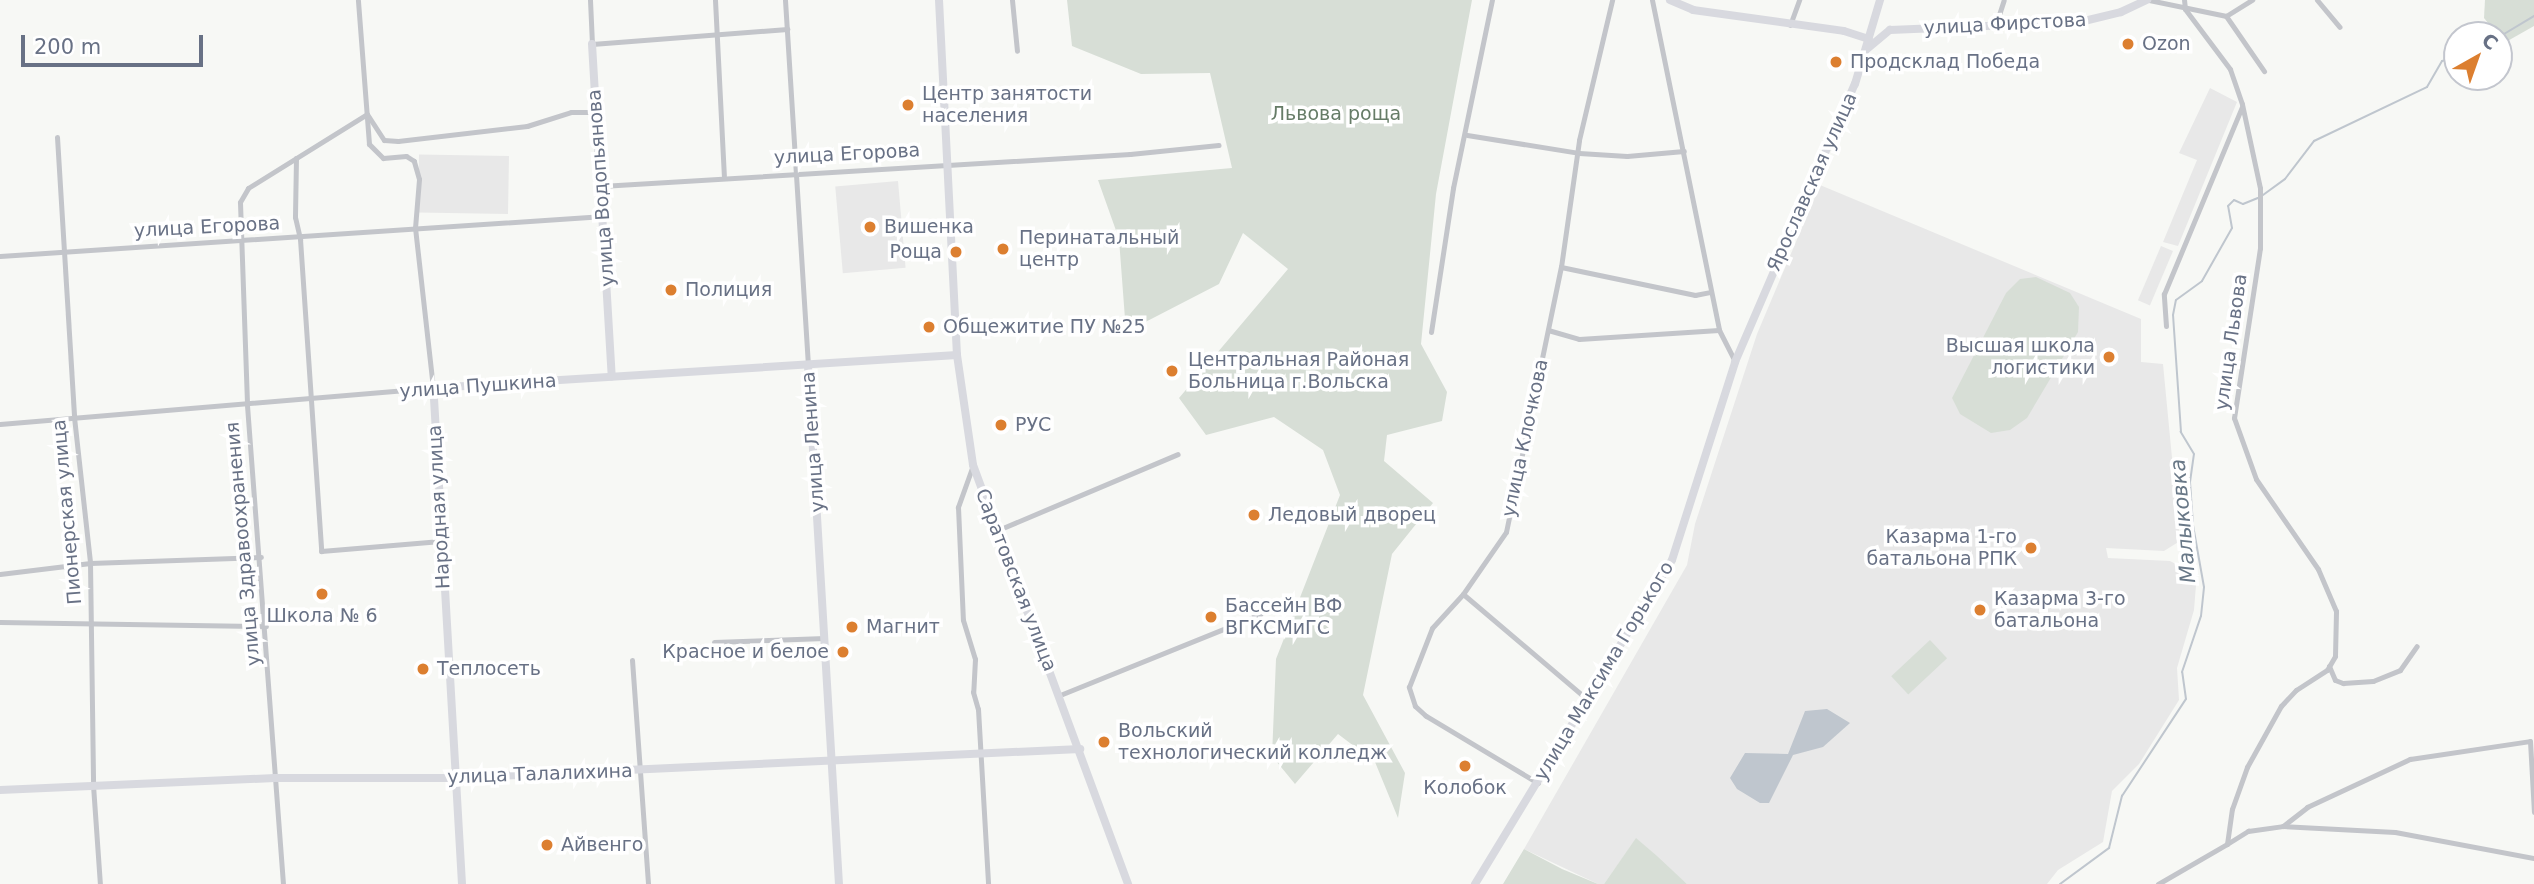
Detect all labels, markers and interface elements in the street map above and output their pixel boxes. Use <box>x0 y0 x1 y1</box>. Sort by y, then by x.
street label: улица Фирстова <box>1923 8 2087 40</box>
scale bar <box>24 21 206 65</box>
north arrow <box>2443 21 2513 91</box>
text: С <box>2478 29 2503 54</box>
place label: Ozon <box>2142 33 2191 55</box>
text: 200 m <box>34 35 101 59</box>
marker: Ozon <box>2120 36 2136 52</box>
place label: Продсклад Победа <box>1850 51 2040 73</box>
marker: Продсклад Победа <box>1828 54 1844 70</box>
place label: Центр занятости населения <box>922 83 1092 127</box>
street label: улица Водопьянова <box>583 89 619 287</box>
street label: Ярославская улица <box>1762 89 1862 275</box>
marker: Центр занятости населения <box>900 97 916 113</box>
park label: Львова роща <box>1271 103 1401 125</box>
street label: улица Егорова <box>773 139 921 169</box>
street label: улица Егорова <box>133 212 281 242</box>
place label: Вишенка <box>884 216 974 238</box>
marker: Вишенка <box>862 219 878 235</box>
place label: Перинатальный центр <box>1019 227 1179 271</box>
marker: Перинатальный центр <box>993 239 1013 259</box>
place label: Роща <box>889 241 942 263</box>
marker: Роща <box>948 244 964 260</box>
street label: улица Львова <box>2210 272 2252 412</box>
place label: Полиция <box>685 279 772 301</box>
marker: Полиция <box>663 282 679 298</box>
place label: Общежитие ПУ №25 <box>943 316 1146 338</box>
marker: Общежитие ПУ №25 <box>921 319 937 335</box>
place label: Высшая школа логистики <box>1946 335 2095 379</box>
place label: Центральная Районая Больница г.Вольска <box>1188 349 1409 393</box>
marker: Высшая школа логистики <box>2101 349 2117 365</box>
street label: улица Клочкова <box>1497 357 1553 519</box>
marker: Центральная Районая Больница г.Вольска <box>1162 361 1182 381</box>
street label: улица Пушкина <box>399 369 557 403</box>
street label: улица Ленина <box>797 371 829 513</box>
place label: РУС <box>1015 414 1051 436</box>
marker: РУС <box>993 417 1009 433</box>
street label: Пионерская улица <box>48 418 86 606</box>
street label: улица Здравоохранения <box>221 421 265 667</box>
street label: Народная улица <box>423 424 455 590</box>
water label: Малыковка <box>2165 458 2201 584</box>
street label: Саратовская улица <box>971 485 1061 675</box>
place label: Ледовый дворец <box>1268 504 1436 526</box>
marker: Ледовый дворец <box>1246 507 1262 523</box>
place label: Казарма 1-го батальона РПК <box>1867 526 2017 570</box>
marker: Казарма 1-го батальона РПК <box>2023 540 2039 556</box>
street label: улица Максима Горького <box>1529 557 1679 785</box>
marker: Школа № 6 <box>314 586 330 602</box>
place label: Казарма 3-го батальона <box>1994 588 2126 632</box>
place label: Бассейн ВФ ВГКСМиГС <box>1225 595 1342 639</box>
marker: Казарма 3-го батальона <box>1972 602 1988 618</box>
place label: Школа № 6 <box>266 605 378 627</box>
marker: Бассейн ВФ ВГКСМиГС <box>1203 609 1219 625</box>
place label: Магнит <box>866 616 940 638</box>
marker: Магнит <box>844 619 860 635</box>
place label: Красное и белое <box>662 641 829 663</box>
marker: Красное и белое <box>835 644 851 660</box>
place label: Теплосеть <box>437 658 541 680</box>
marker: Теплосеть <box>415 661 431 677</box>
place label: Вольский технологический колледж <box>1118 720 1387 764</box>
marker: Вольский технологический колледж <box>1096 734 1112 750</box>
marker: Колобок <box>1457 758 1473 774</box>
street label: улица Талалихина <box>447 759 633 789</box>
place label: Колобок <box>1423 777 1507 799</box>
place label: Айвенго <box>561 834 643 856</box>
marker: Айвенго <box>539 837 555 853</box>

